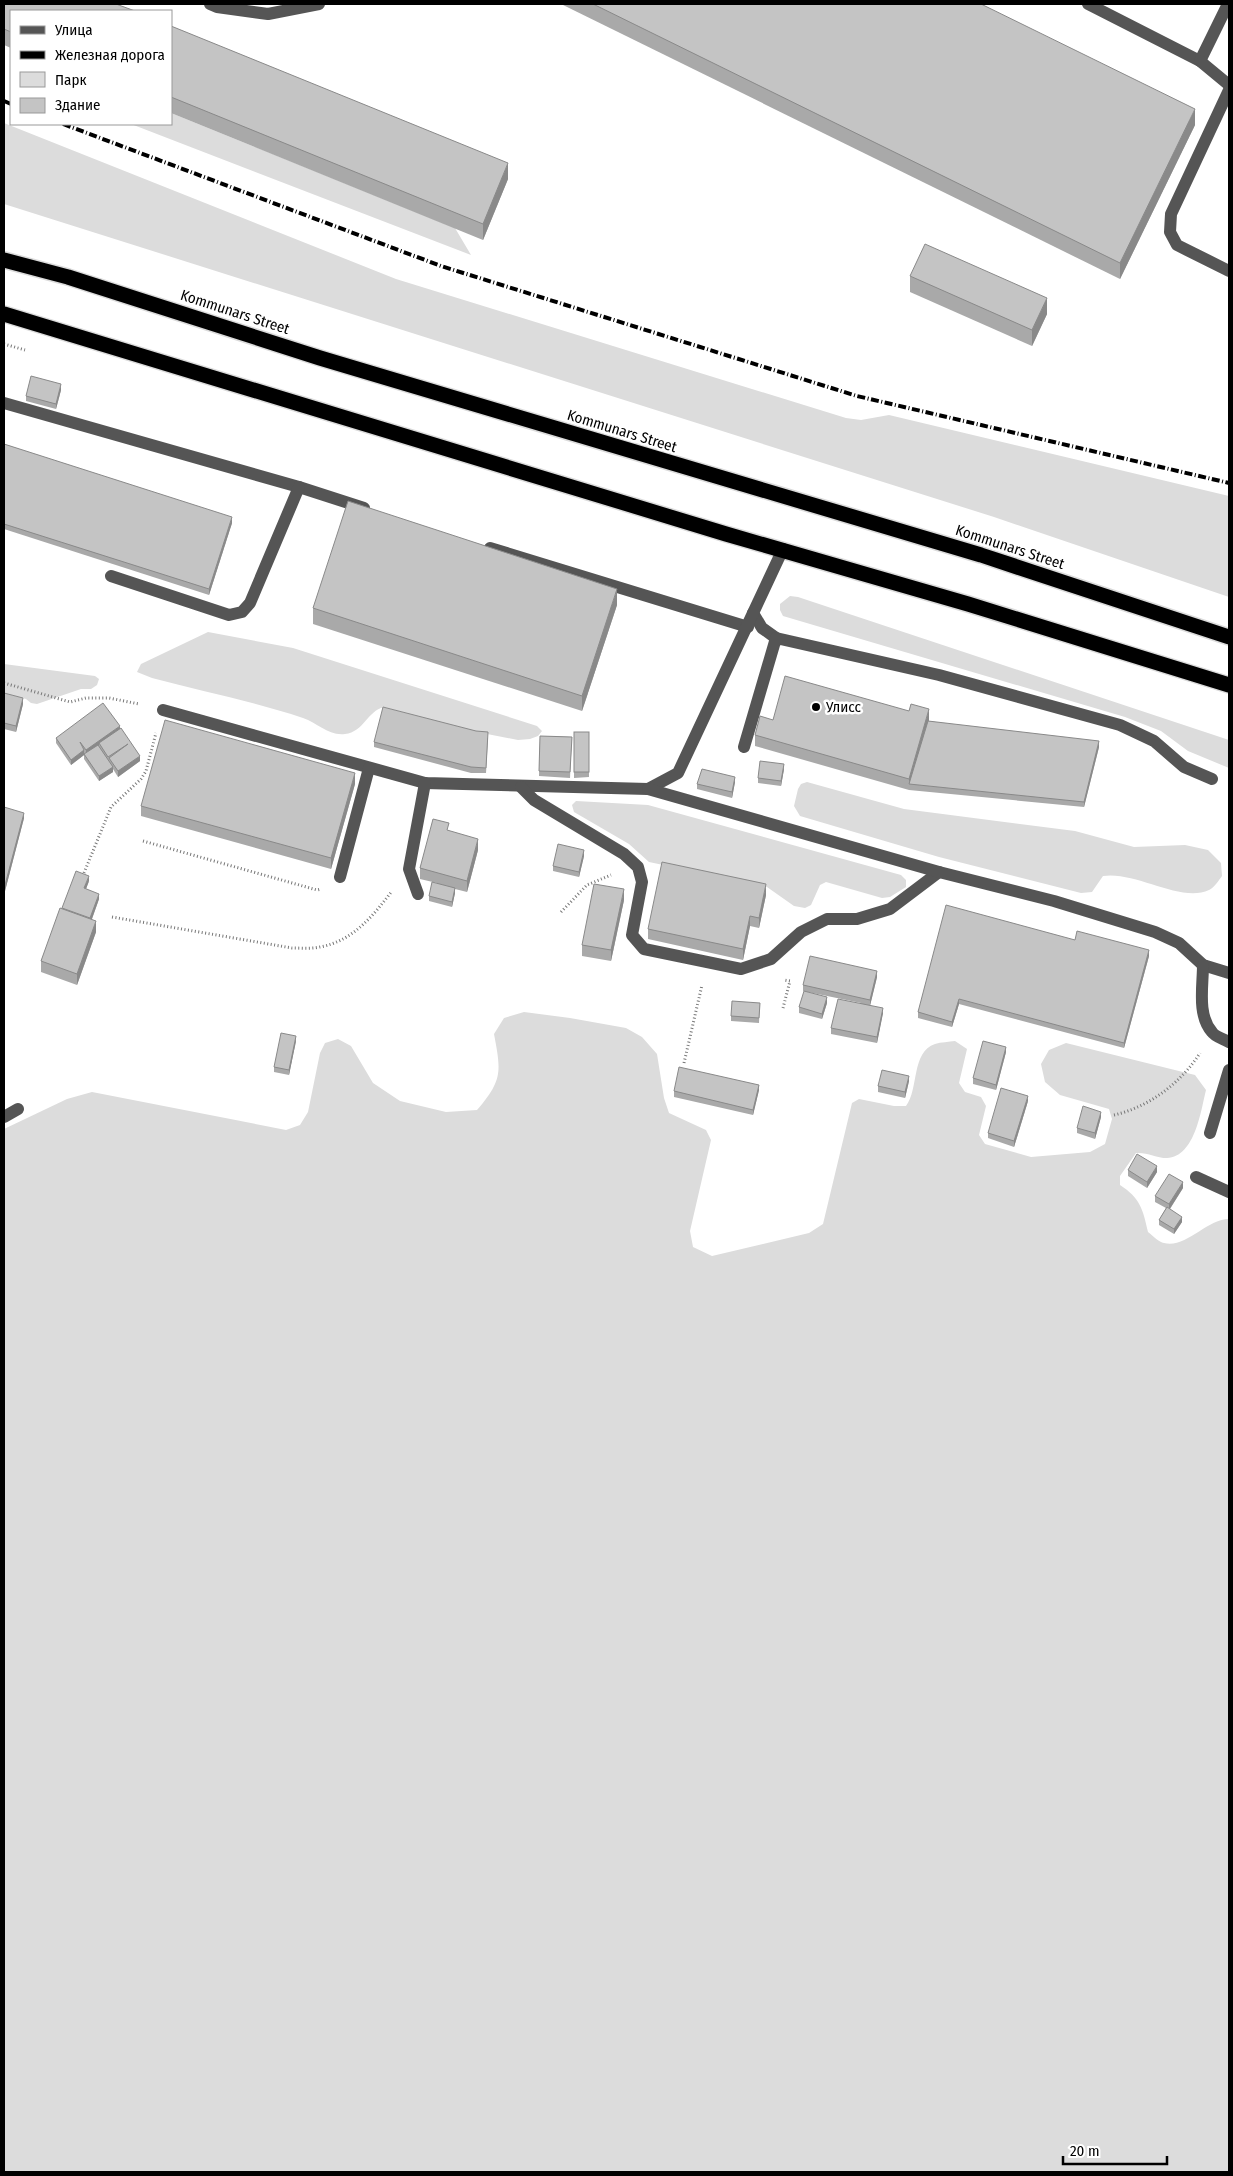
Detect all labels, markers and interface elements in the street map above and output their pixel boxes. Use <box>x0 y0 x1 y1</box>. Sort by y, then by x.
legend <box>10 10 172 125</box>
text: Улица <box>54 21 93 39</box>
text: Железная дорога <box>55 46 165 64</box>
text: Парк <box>55 71 86 89</box>
text: Здание <box>55 96 101 114</box>
street label: Kommunars Street <box>178 286 292 338</box>
street label: Kommunars Street <box>565 406 679 456</box>
street label: Kommunars Street <box>953 521 1067 573</box>
place label: Улисс <box>825 698 861 716</box>
marker: Улисс <box>810 701 822 713</box>
scale bar <box>1063 2134 1167 2166</box>
text: 20 m <box>1070 2142 1100 2160</box>

